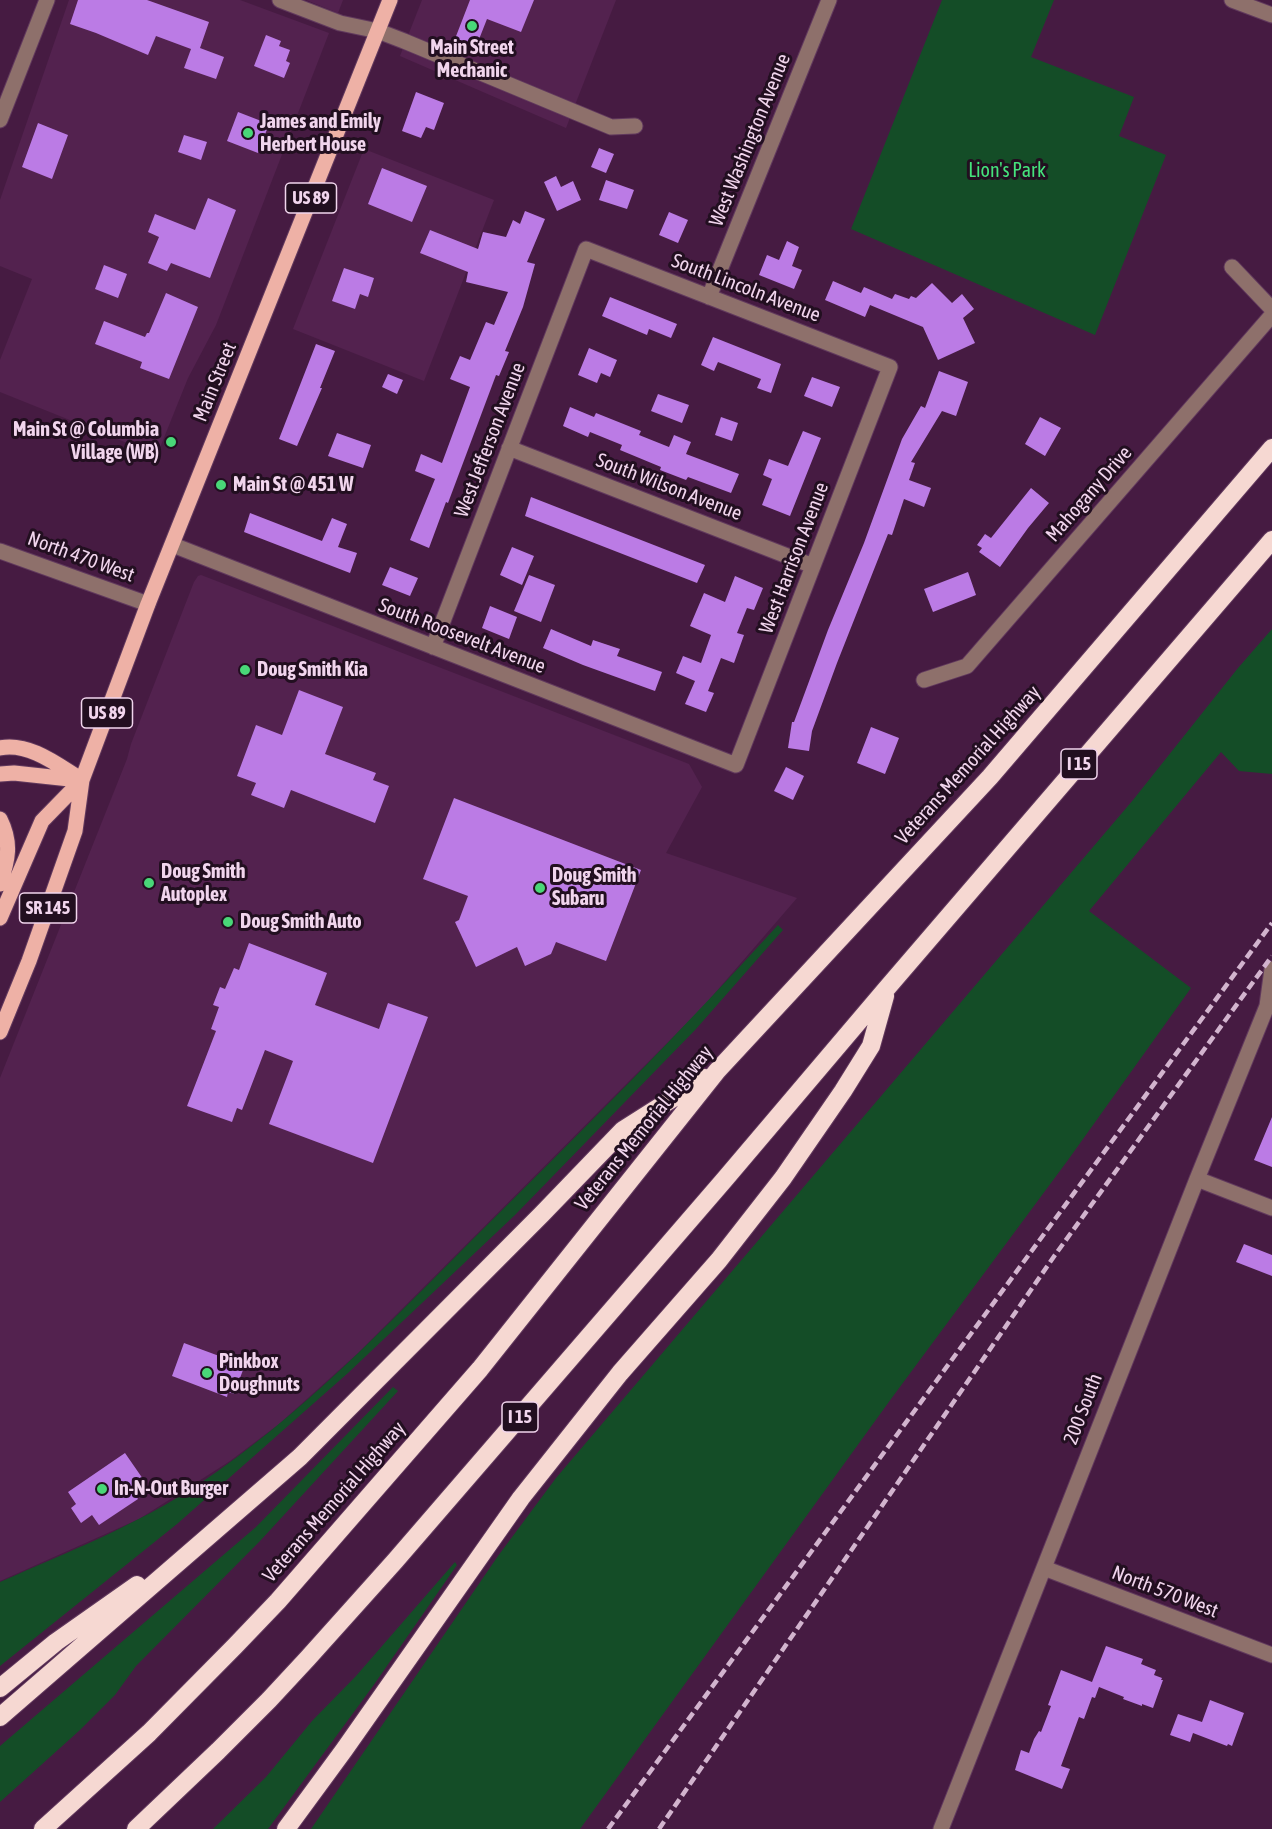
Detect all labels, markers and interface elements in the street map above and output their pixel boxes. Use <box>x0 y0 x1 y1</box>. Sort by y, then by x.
marker: Main Street Mechanic <box>465 19 479 33</box>
place label: Main Street Mechanic <box>430 36 514 83</box>
street label: West Washington Avenue <box>704 50 796 230</box>
place label: James and Emily Herbert House <box>260 110 381 157</box>
marker: James and Emily Herbert House <box>241 126 255 140</box>
park label: Lion's Park <box>968 159 1046 183</box>
road number: US 89 <box>286 183 336 213</box>
street label: South Lincoln Avenue <box>668 249 824 327</box>
street label: Main Street <box>188 339 242 425</box>
street label: West Jefferson Avenue <box>449 359 531 521</box>
place label: Main St @ Columbia Village (WB) <box>13 418 159 465</box>
marker: Main St @ Columbia Village (WB) <box>164 435 178 449</box>
street label: Mahogany Drive <box>1041 441 1137 547</box>
street label: South Wilson Avenue <box>593 448 745 526</box>
place label: Main St @ 451 W <box>233 473 353 497</box>
marker: Main St @ 451 W <box>214 478 228 492</box>
street label: West Harrison Avenue <box>754 479 834 637</box>
street label: North 470 West <box>24 527 138 587</box>
street label: South Roosevelt Avenue <box>375 593 549 679</box>
place label: Doug Smith Kia <box>257 658 368 682</box>
marker: Doug Smith Kia <box>238 663 252 677</box>
street label: Veterans Memorial Highway <box>890 681 1046 849</box>
road number: US 89 <box>82 698 132 728</box>
road number: I 15 <box>1061 749 1097 779</box>
place label: Doug Smith Autoplex <box>161 860 245 907</box>
place label: Doug Smith Subaru <box>552 864 636 911</box>
marker: Doug Smith Autoplex <box>142 876 156 890</box>
marker: Doug Smith Subaru <box>533 881 547 895</box>
road number: SR 145 <box>20 893 76 923</box>
place label: Doug Smith Auto <box>240 910 362 934</box>
marker: Doug Smith Auto <box>221 915 235 929</box>
street label: Veterans Memorial Highway <box>570 1041 718 1215</box>
place label: Pinkbox Doughnuts <box>219 1350 300 1397</box>
marker: Pinkbox Doughnuts <box>200 1366 214 1380</box>
street label: 200 South <box>1059 1370 1107 1448</box>
road number: I 15 <box>502 1402 538 1432</box>
street label: Veterans Memorial Highway <box>258 1417 410 1587</box>
place label: In-N-Out Burger <box>114 1477 228 1501</box>
marker: In-N-Out Burger <box>95 1482 109 1496</box>
street label: North 570 West <box>1108 1561 1222 1623</box>

